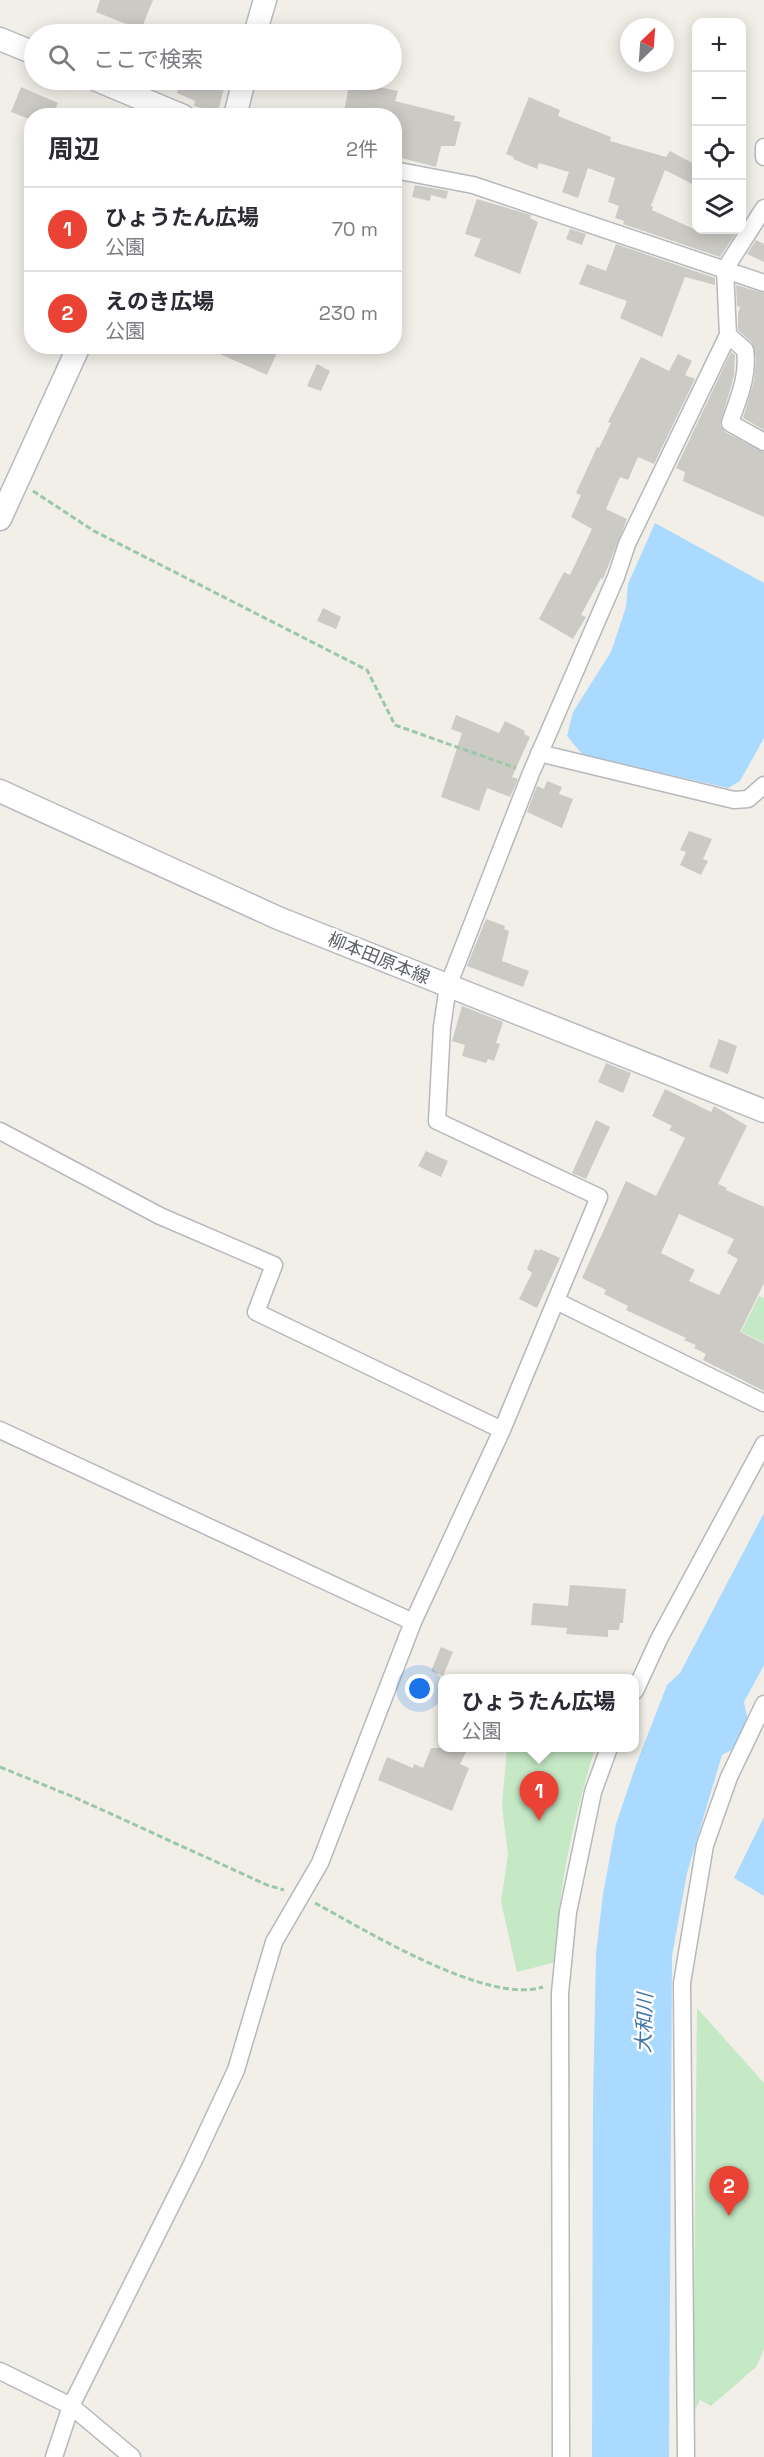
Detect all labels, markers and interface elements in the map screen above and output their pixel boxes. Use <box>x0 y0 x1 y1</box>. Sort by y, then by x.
north arrow <box>620 18 674 72</box>
map controls <box>692 18 746 234</box>
button: + <box>692 18 746 72</box>
search box <box>24 24 402 90</box>
icon: search <box>45 41 78 74</box>
text: ここで検索 <box>93 45 203 73</box>
button: − <box>692 72 746 126</box>
button: locate <box>692 126 746 180</box>
text: 周辺 <box>48 132 100 166</box>
text: 2件 <box>346 136 378 162</box>
button: layers <box>692 180 746 234</box>
text: ひょうたん広場 <box>105 203 259 231</box>
text: 1 <box>63 216 72 242</box>
text: 70 m <box>332 216 378 242</box>
text: 公園 <box>105 234 145 260</box>
text: えのき広場 <box>105 287 214 315</box>
text: 2 <box>62 300 73 326</box>
text: 230 m <box>319 300 378 326</box>
text: 公園 <box>105 318 145 344</box>
street label: 柳本田原本線 <box>325 927 433 989</box>
your location <box>405 1674 434 1703</box>
popup <box>438 1674 639 1752</box>
text: ひょうたん広場 <box>461 1687 616 1715</box>
text: 公園 <box>461 1718 501 1744</box>
pin: 1 <box>520 1772 558 1821</box>
water label: 大和川 <box>630 1991 658 2053</box>
pin: 2 <box>710 2166 748 2216</box>

